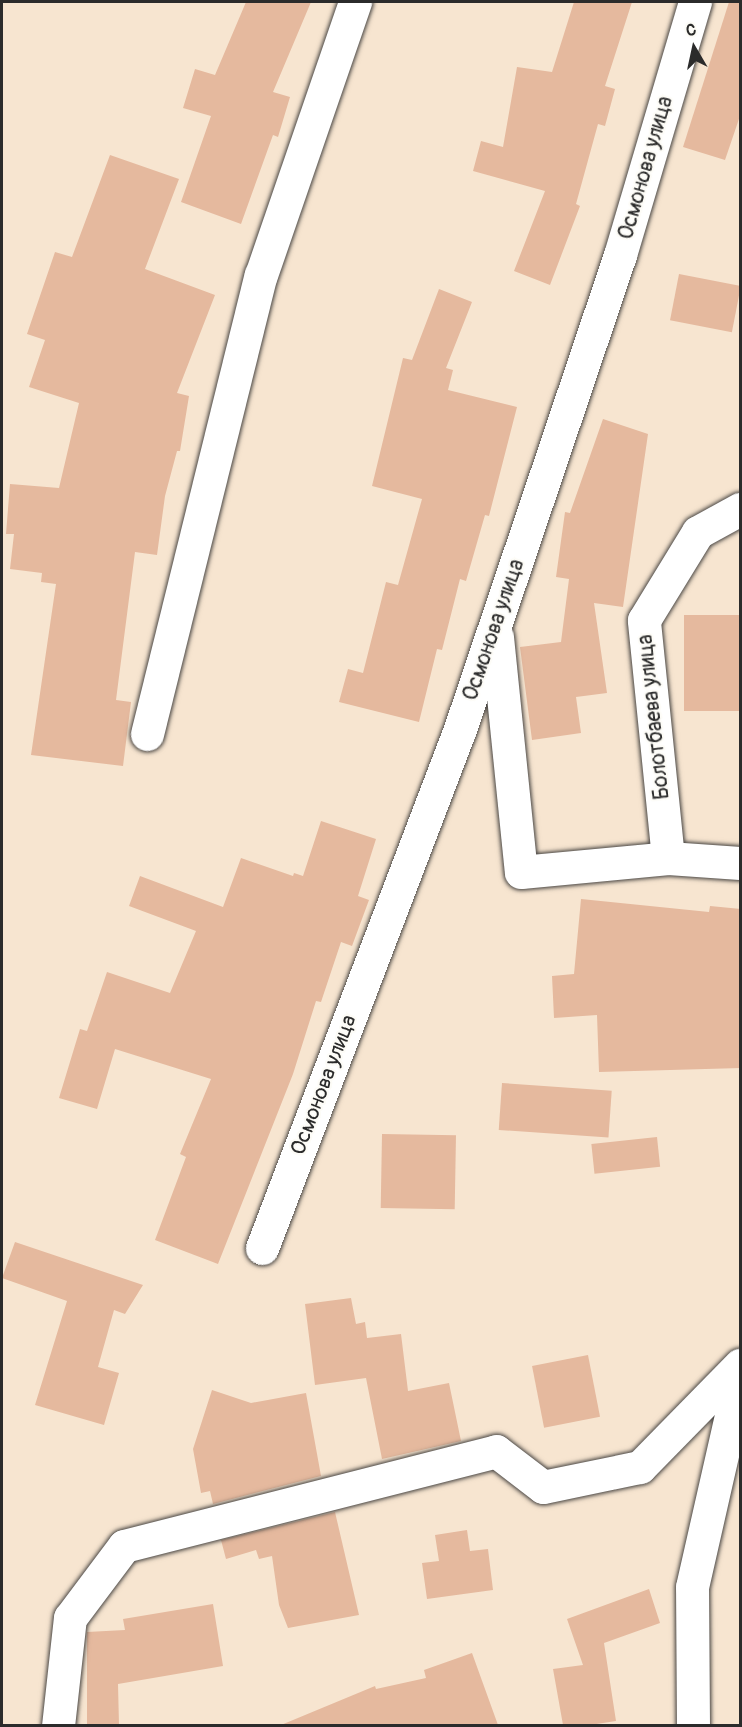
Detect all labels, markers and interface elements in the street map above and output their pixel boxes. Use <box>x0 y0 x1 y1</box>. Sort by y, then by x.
north arrow <box>664 18 724 78</box>
text: С <box>685 20 698 41</box>
street label: Осмонова улица <box>614 93 678 243</box>
street label: Осмонова улица <box>458 556 530 704</box>
street label: Болотбаева улица <box>633 633 675 801</box>
street label: Осмонова улица <box>286 1011 362 1159</box>

